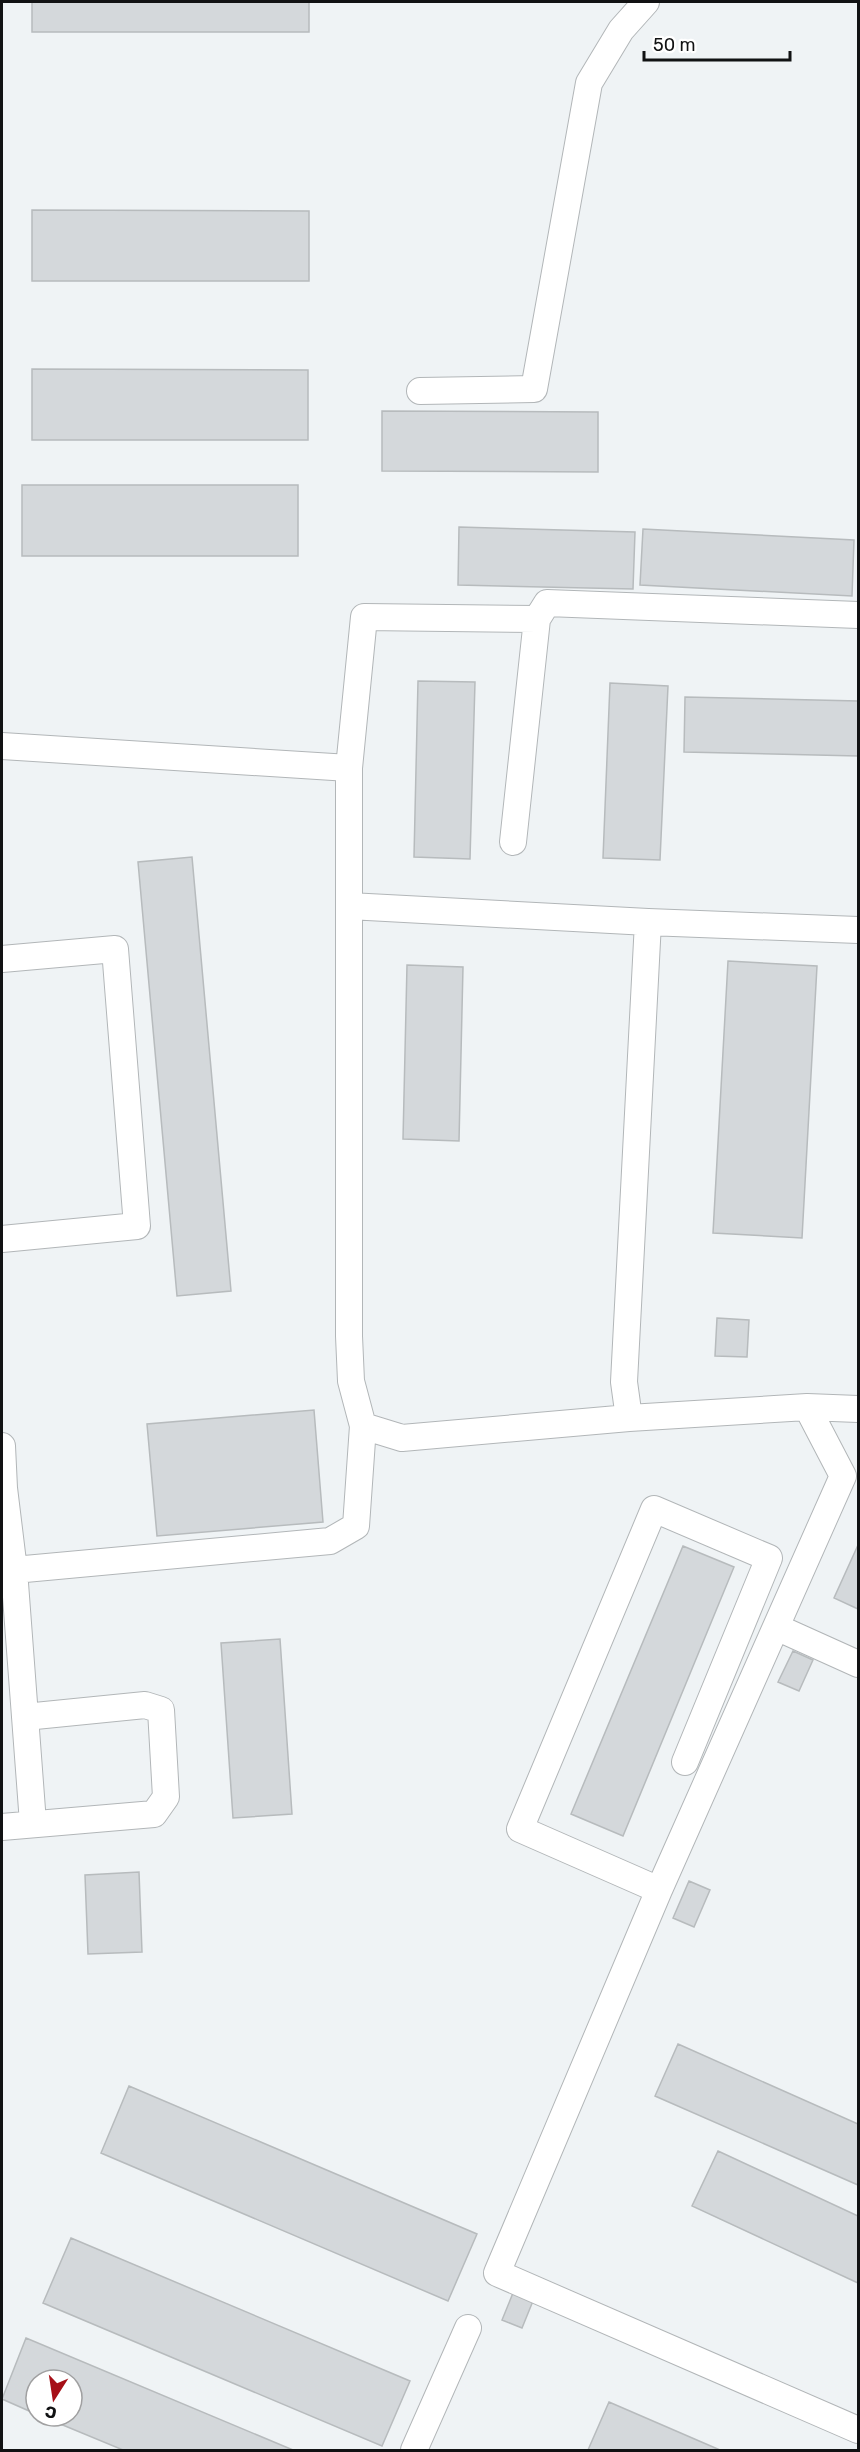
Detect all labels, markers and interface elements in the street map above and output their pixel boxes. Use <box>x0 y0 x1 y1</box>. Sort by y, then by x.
scale bar <box>644 24 790 62</box>
text: 50 m <box>653 34 696 56</box>
north arrow <box>24 2368 84 2428</box>
text: С <box>44 2402 58 2423</box>

